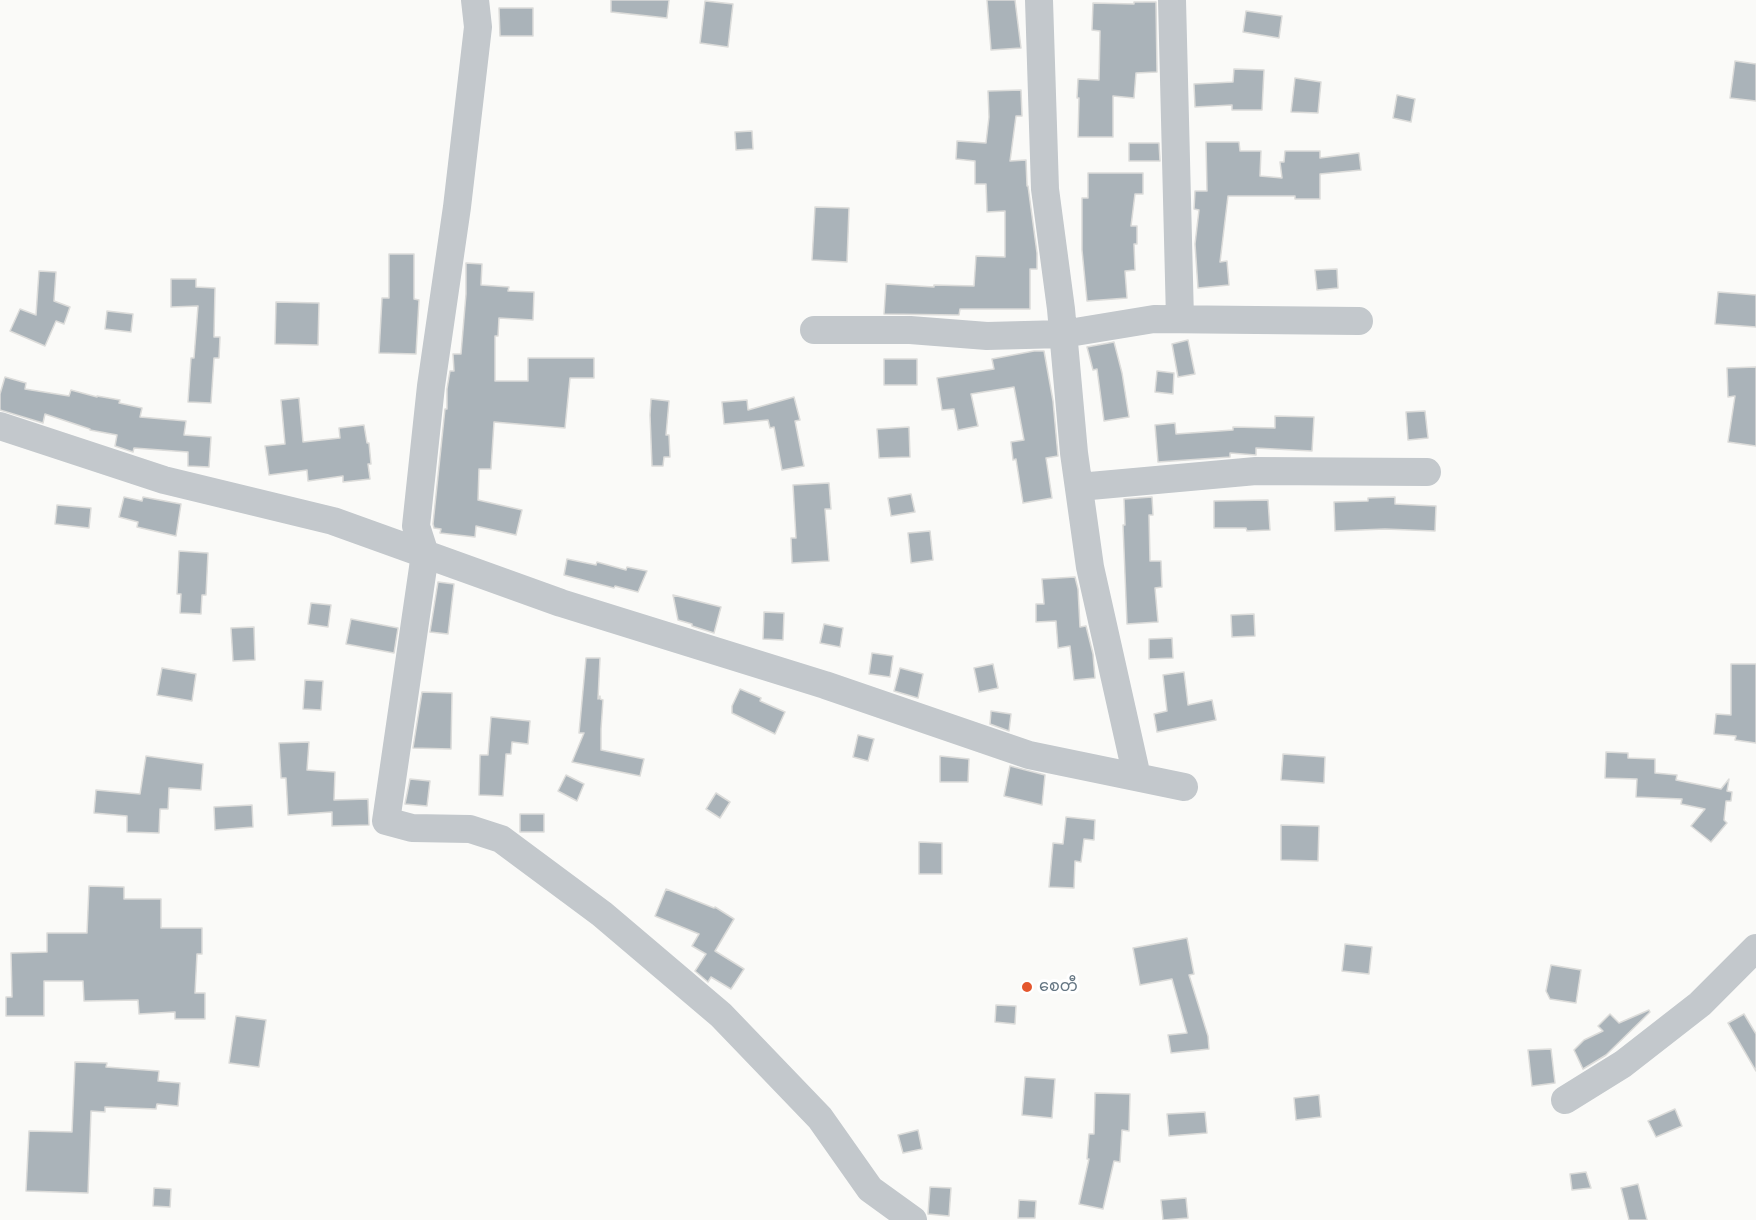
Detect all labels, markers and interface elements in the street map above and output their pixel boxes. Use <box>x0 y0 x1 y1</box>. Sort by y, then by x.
place label: စေတီ <box>1039 977 1078 997</box>
marker: စေတီ <box>1020 980 1034 994</box>

